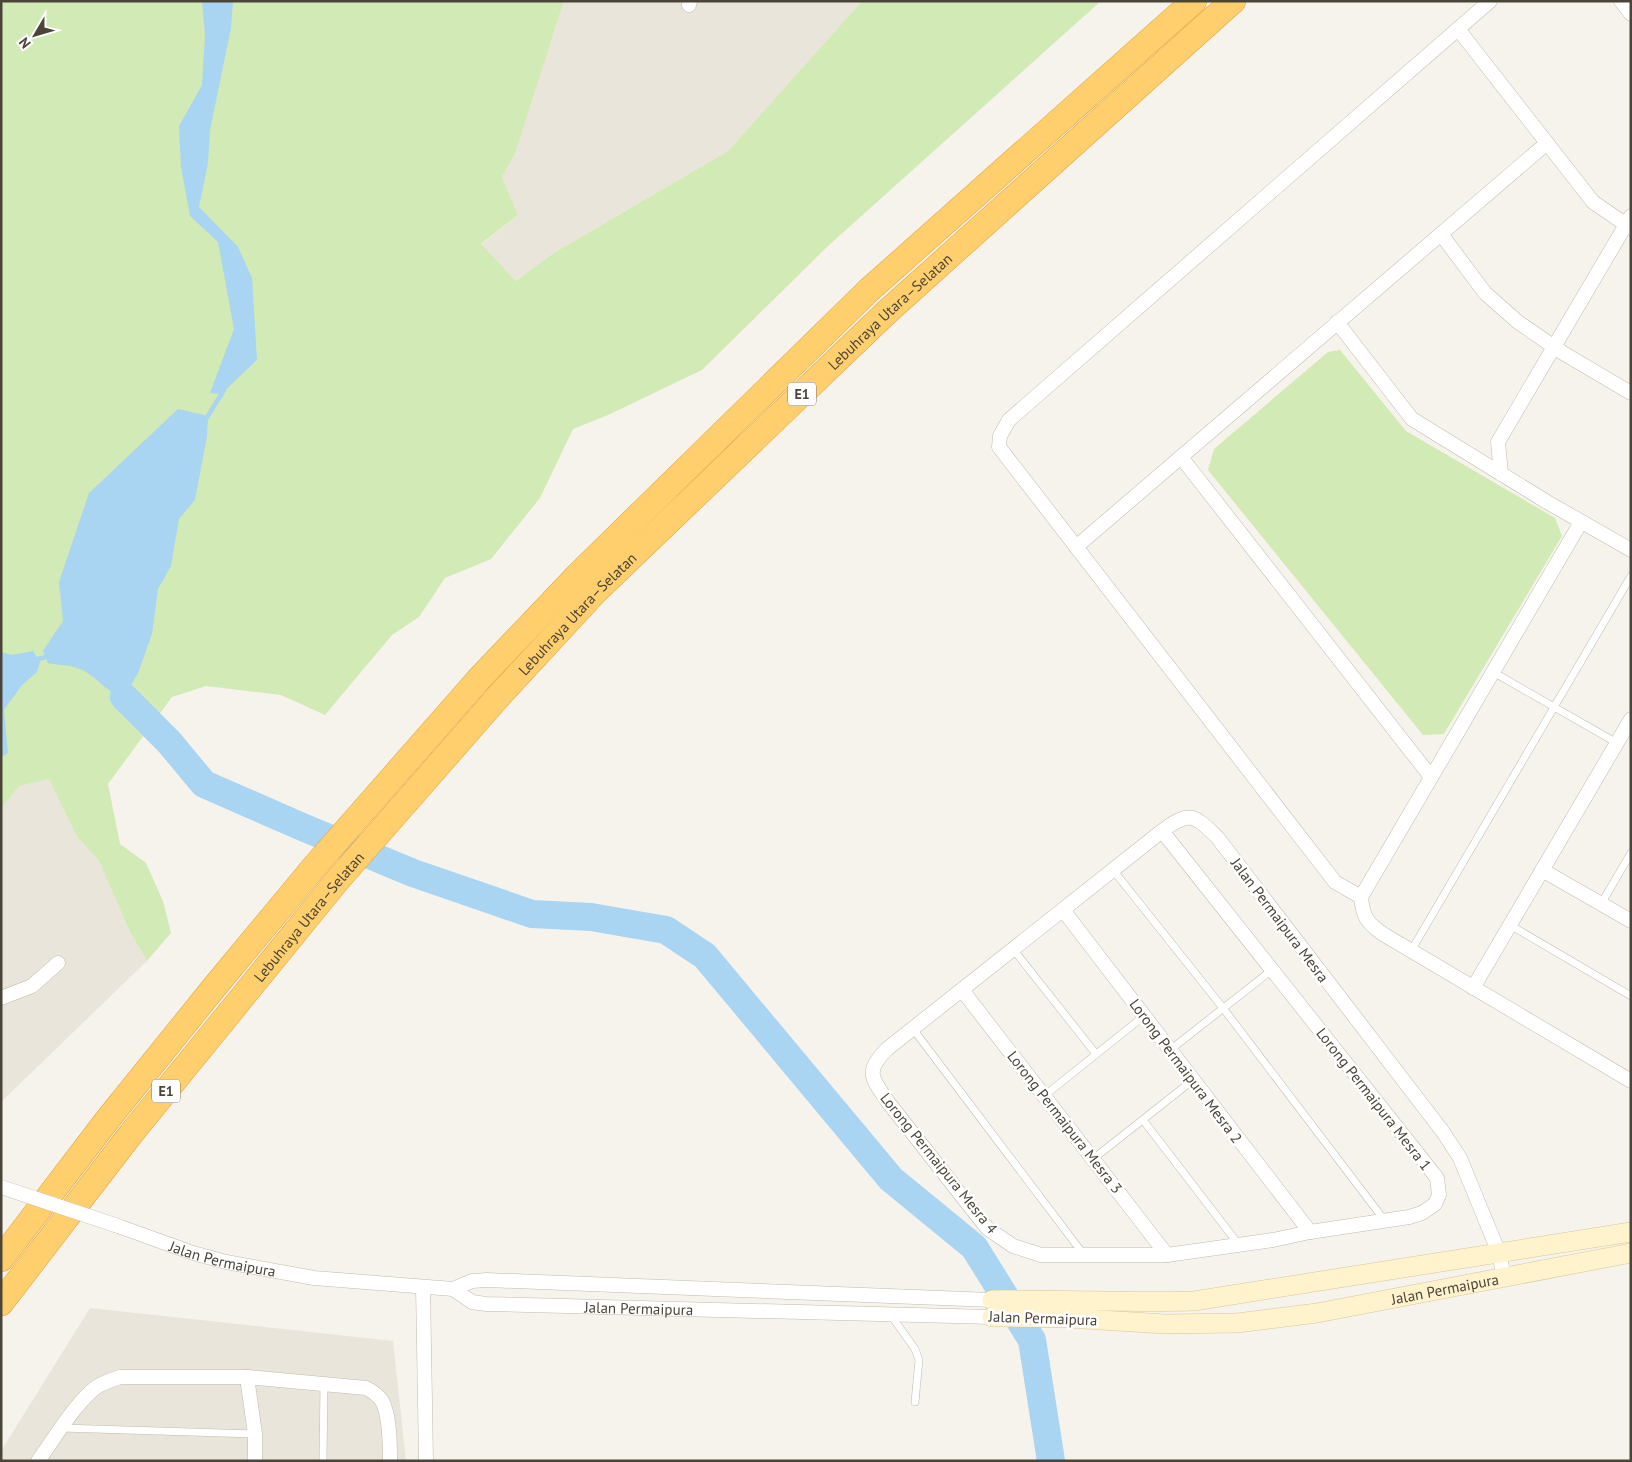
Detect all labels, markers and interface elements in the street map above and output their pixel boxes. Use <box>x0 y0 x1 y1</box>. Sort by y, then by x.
north arrow <box>10 10 60 60</box>
text: N <box>15 34 35 52</box>
street label: Lebuhraya Utara–Selatan <box>823 249 956 373</box>
road number: E1 <box>788 382 816 406</box>
street label: Lebuhraya Utara–Selatan <box>514 548 640 679</box>
street label: Lebuhraya Utara–Selatan <box>249 848 368 985</box>
street label: Jalan Permaipura Mesra <box>1226 853 1333 986</box>
street label: Lorong Permaipura Mesra 2 <box>1126 995 1246 1147</box>
street label: Lorong Permaipura Mesra 1 <box>1312 1024 1436 1174</box>
street label: Lorong Permaipura Mesra 3 <box>1003 1047 1127 1197</box>
road number: E1 <box>152 1080 180 1102</box>
street label: Lorong Permaipura Mesra 4 <box>876 1089 1002 1237</box>
street label: Jalan Permaipura <box>166 1236 277 1280</box>
street label: Jalan Permaipura <box>1389 1269 1500 1308</box>
street label: Jalan Permaipura <box>583 1297 693 1319</box>
street label: Jalan Permaipura <box>987 1307 1098 1329</box>

